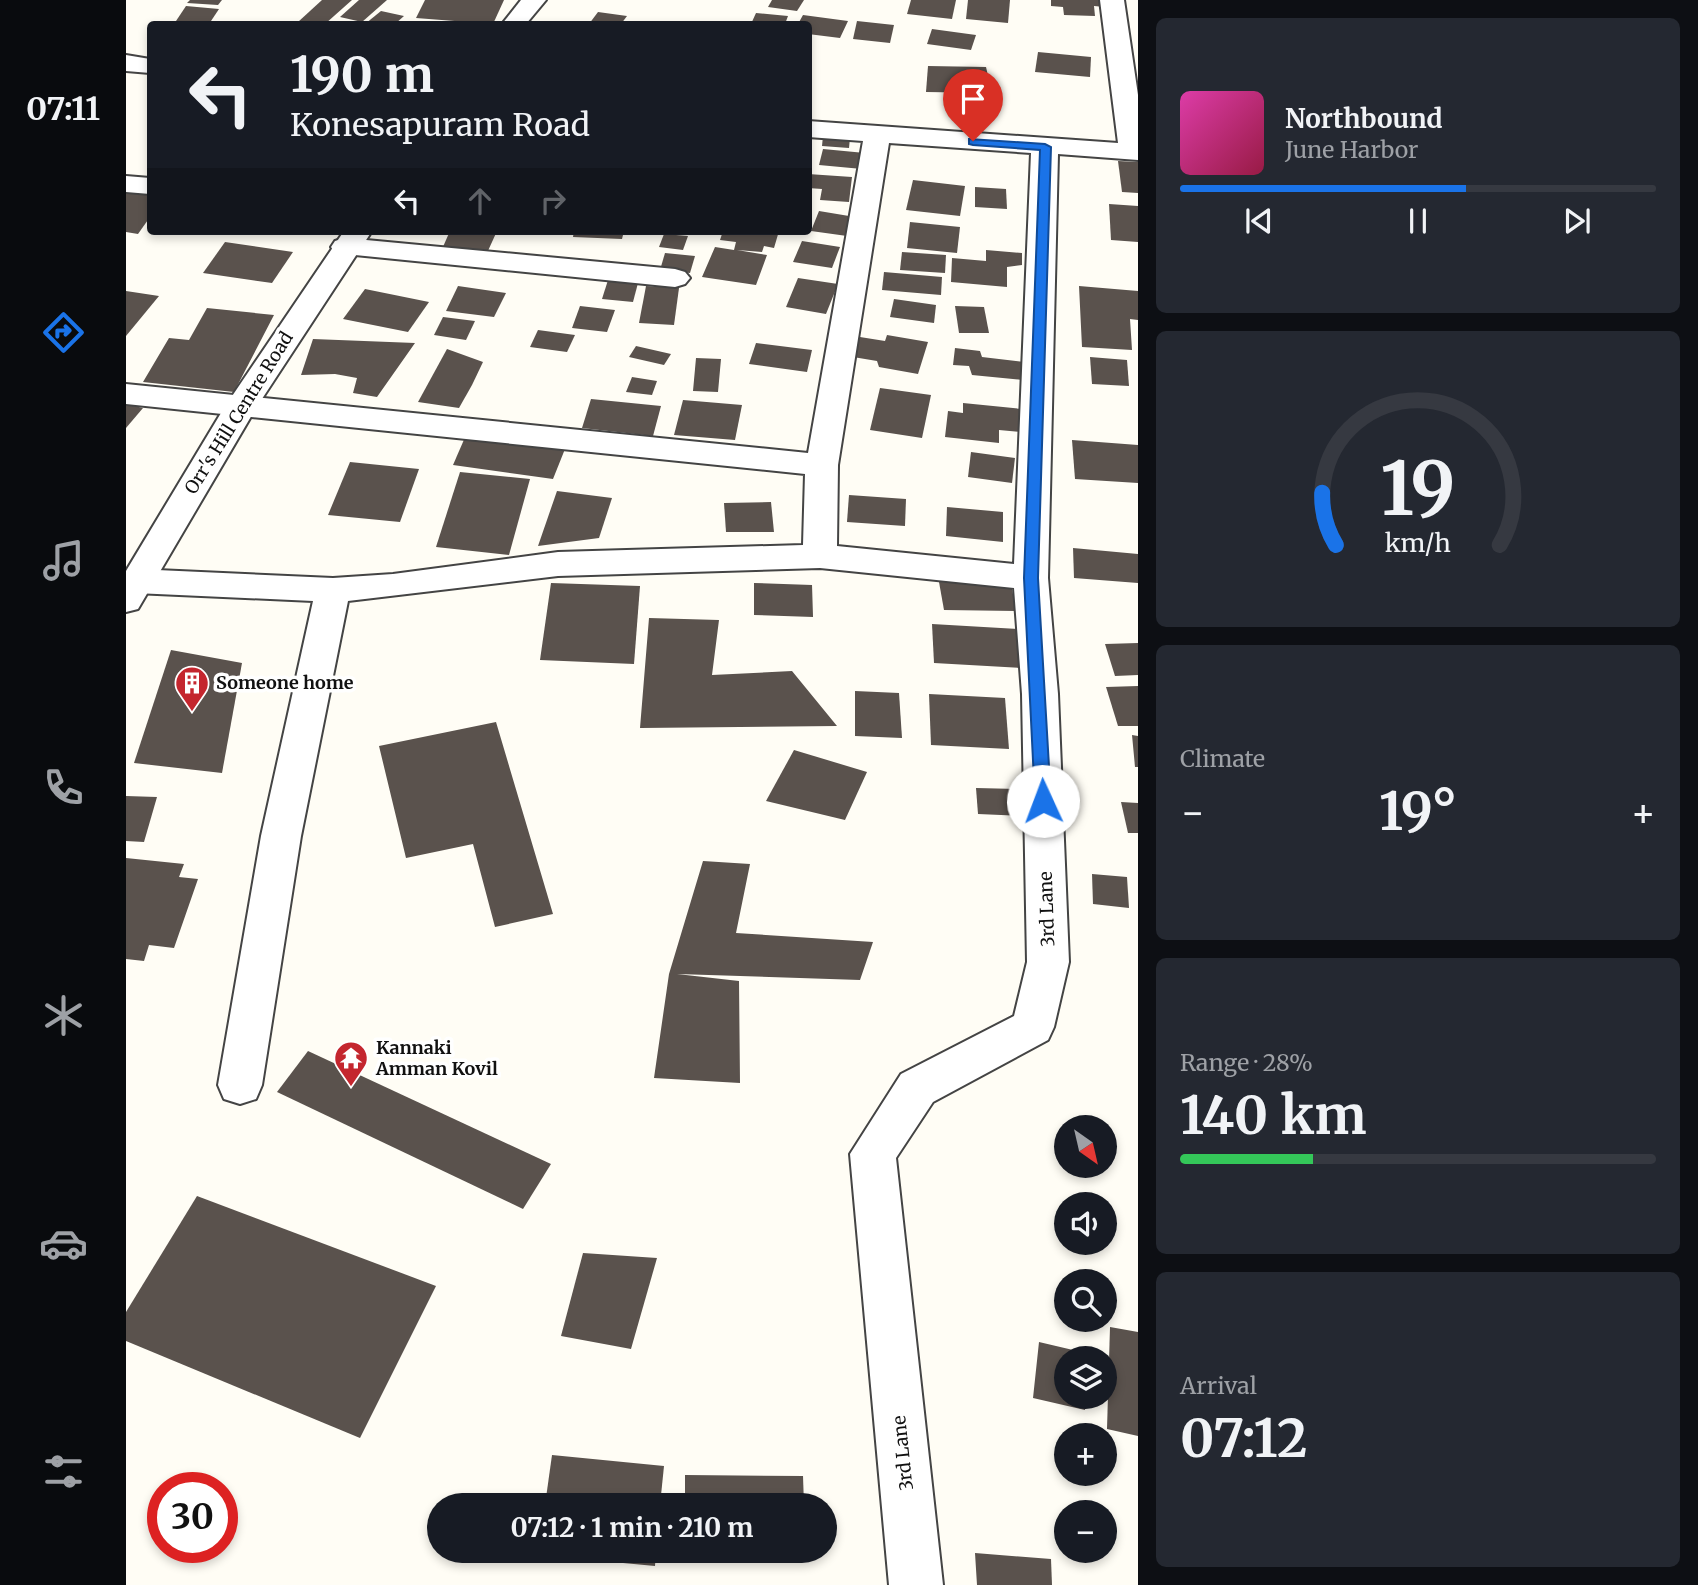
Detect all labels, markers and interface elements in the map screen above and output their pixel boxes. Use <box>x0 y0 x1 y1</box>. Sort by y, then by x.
text: 190 m <box>290 44 434 105</box>
icon: left <box>175 49 266 140</box>
pin <box>943 69 1003 141</box>
icon: arrive <box>954 80 992 118</box>
text: 07:11 <box>26 89 100 129</box>
text: Northbound <box>1285 102 1443 135</box>
text: Konesapuram Road <box>290 105 590 145</box>
text: June Harbor <box>1285 135 1418 164</box>
icon: left <box>388 182 426 220</box>
icon: ahead <box>461 182 499 220</box>
icon: right <box>534 182 572 220</box>
icon: previous <box>1240 202 1278 240</box>
icon: pause <box>1399 202 1437 240</box>
icon: next <box>1558 202 1596 240</box>
icon: directions <box>39 308 88 357</box>
street label: Orr's Hill Centre Road <box>179 327 298 498</box>
text: 19 <box>1380 444 1456 536</box>
text: km/h <box>1385 527 1451 559</box>
icon: music <box>39 536 88 585</box>
building icon: Someone home <box>173 664 211 713</box>
place label: Someone home <box>216 671 354 694</box>
text: Climate <box>1180 744 1265 773</box>
icon: phone <box>39 763 88 812</box>
position arrow <box>1006 764 1080 838</box>
text: 19° <box>1379 779 1457 844</box>
text: − <box>1180 789 1205 836</box>
text: + <box>1631 789 1656 836</box>
street label: 3rd Lane <box>1034 871 1059 947</box>
icon: climate <box>39 991 88 1040</box>
place label: Kannaki Amman Kovil <box>375 1036 498 1080</box>
temple icon: Kannaki Amman Kovil <box>332 1039 370 1088</box>
text: Range · 28% <box>1180 1048 1313 1077</box>
text: 140 km <box>1180 1083 1367 1148</box>
north arrow <box>1054 1115 1116 1178</box>
map controls <box>1054 1115 1117 1563</box>
button: sound <box>1054 1192 1117 1255</box>
icon: car <box>39 1219 88 1268</box>
button: search <box>1054 1269 1117 1332</box>
button: layers <box>1054 1346 1117 1409</box>
text: Arrival <box>1180 1371 1257 1400</box>
text: 07:12 <box>1180 1406 1308 1471</box>
street label: 3rd Lane <box>887 1414 918 1492</box>
button: + <box>1054 1423 1117 1486</box>
icon: filters <box>39 1447 88 1496</box>
speed limit sign: 30 <box>147 1472 238 1563</box>
button: − <box>1054 1500 1117 1563</box>
text: 07:12 · 1 min · 210 m <box>510 1511 754 1544</box>

